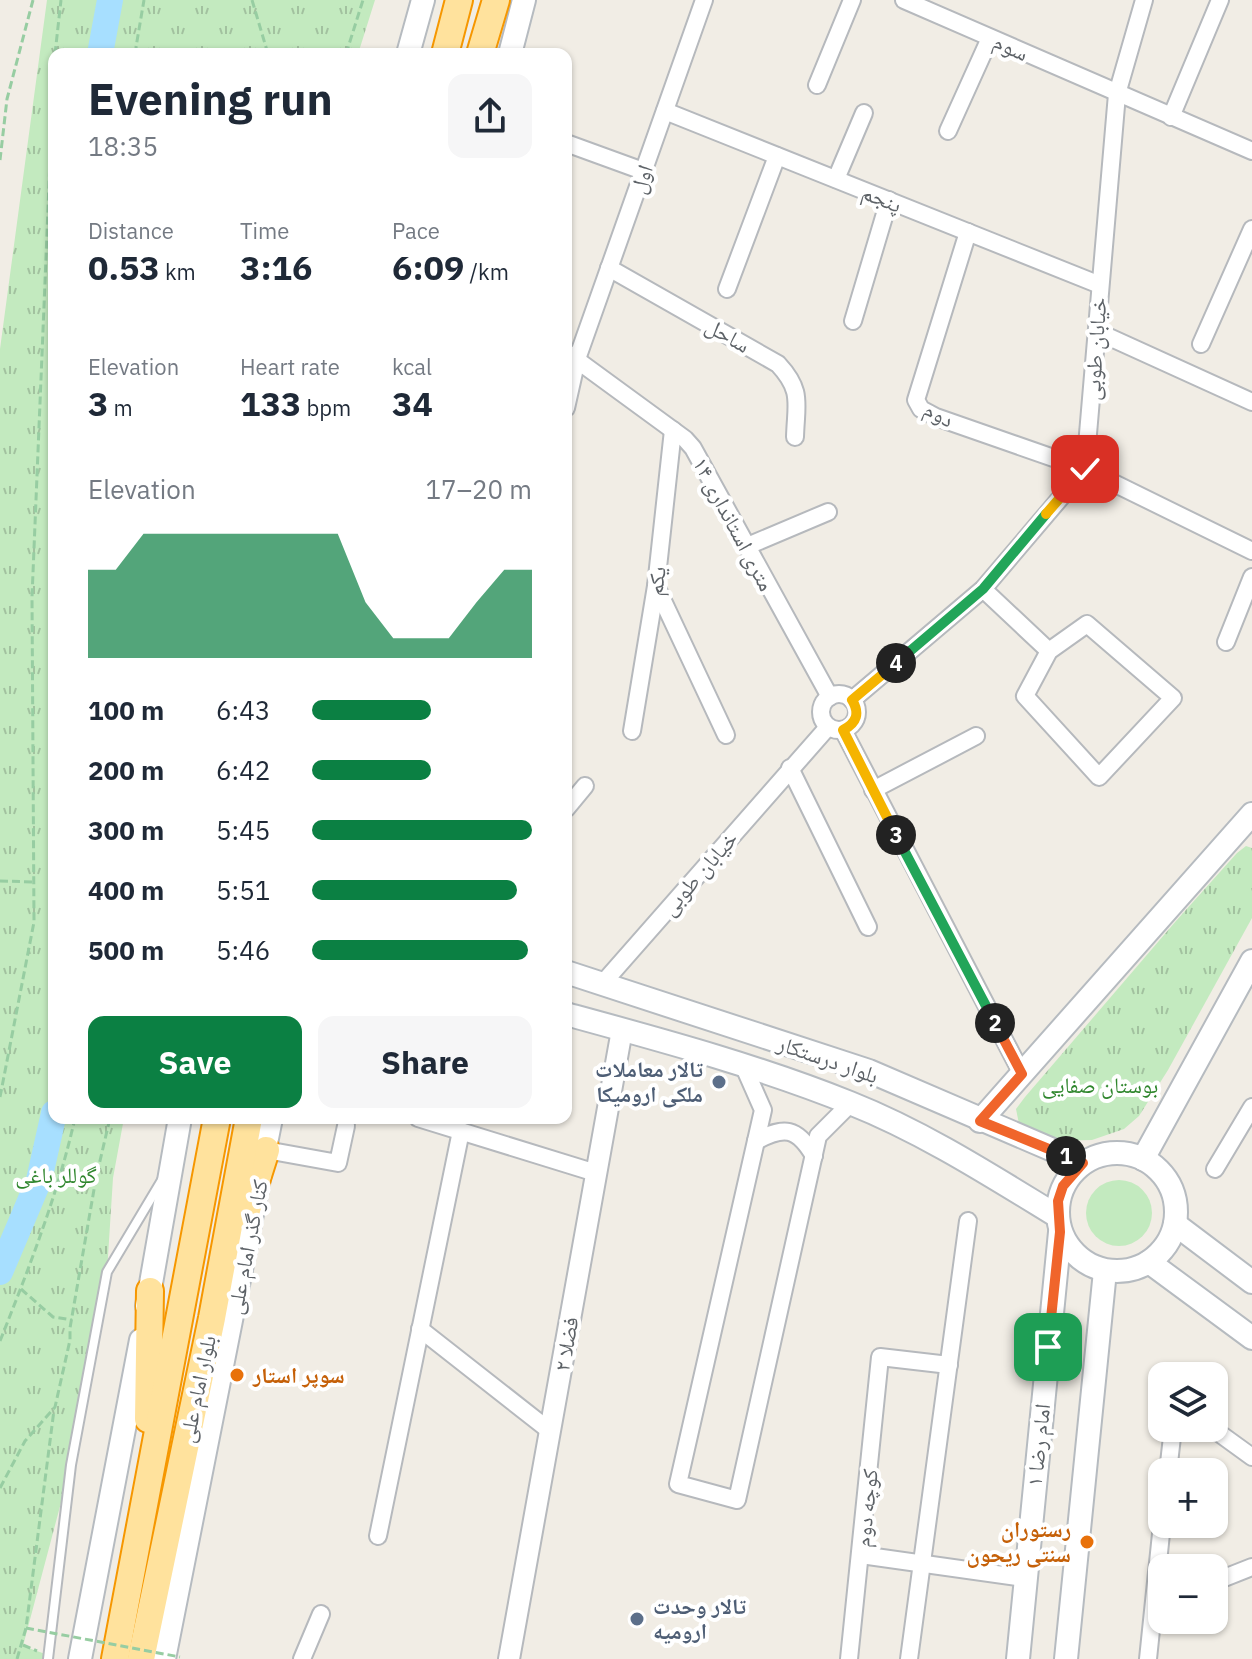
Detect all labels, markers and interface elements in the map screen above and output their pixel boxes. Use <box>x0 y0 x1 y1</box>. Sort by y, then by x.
street label: سوم <box>989 26 1033 68</box>
text: Evening run <box>88 70 333 127</box>
button: share <box>448 74 532 158</box>
text: 18:35 <box>88 129 158 163</box>
street label: اول <box>622 161 659 197</box>
street label: پنجم <box>858 177 906 219</box>
text: Distance <box>88 216 174 245</box>
text: Time <box>240 216 289 245</box>
text: Pace <box>392 216 440 245</box>
text: 0.53 <box>88 245 160 289</box>
text: 3:16 <box>240 245 312 289</box>
text: 6:09 <box>392 245 464 289</box>
text: km <box>160 257 196 286</box>
text: /km <box>464 257 509 286</box>
street label: خیابان طوبی <box>1076 296 1113 401</box>
street label: ساحل <box>701 310 756 359</box>
text: Elevation <box>88 352 179 381</box>
text: Heart rate <box>240 352 340 381</box>
text: kcal <box>392 352 432 381</box>
text: 3 <box>88 381 108 425</box>
text: 133 <box>240 381 301 425</box>
text: 34 <box>392 381 433 425</box>
text: m <box>108 393 133 422</box>
text: bpm <box>301 393 351 422</box>
street label: دوم <box>919 394 959 434</box>
pin <box>1051 435 1119 503</box>
icon: check <box>1063 447 1107 491</box>
street label: ۱۴ متری استانداری <box>687 452 782 596</box>
text: Elevation <box>88 472 196 506</box>
text: 17–20 m <box>425 472 532 506</box>
street label: یکم <box>639 564 673 598</box>
pin: 4 <box>876 643 916 683</box>
text: 4 <box>889 648 903 677</box>
text: 100 m <box>88 693 164 727</box>
text: 6:43 <box>216 693 270 727</box>
text: 200 m <box>88 753 164 787</box>
text: 6:42 <box>216 753 270 787</box>
text: 300 m <box>88 813 164 847</box>
text: 5:45 <box>216 813 270 847</box>
pin: 3 <box>876 815 916 855</box>
text: 3 <box>889 820 903 849</box>
street label: خیابان طوبی <box>654 824 743 921</box>
text: 400 m <box>88 873 164 907</box>
text: 5:51 <box>216 873 270 907</box>
text: 500 m <box>88 933 164 967</box>
text: 5:46 <box>216 933 270 967</box>
pin: 2 <box>975 1003 1015 1043</box>
text: 2 <box>988 1008 1002 1037</box>
button: Save <box>88 1016 302 1108</box>
button: Share <box>318 1016 532 1108</box>
street label: بلوار درستکار <box>773 1027 882 1089</box>
place label: تالار معاملات ملکی ارومیکا <box>595 1054 703 1108</box>
park label: بوستان صفایی <box>1042 1070 1158 1099</box>
marker: تالار معاملات ملکی ارومیکا <box>710 1073 728 1091</box>
pin: 1 <box>1046 1136 1086 1176</box>
text: 1 <box>1059 1141 1073 1170</box>
park label: گوللر باغی <box>15 1160 97 1189</box>
street label: کنار گذر امام علی <box>219 1177 275 1317</box>
pin <box>1014 1313 1082 1381</box>
street label: فضلا ۲ <box>546 1314 585 1373</box>
icon: arrive <box>1026 1325 1070 1369</box>
street label: بلوار امام علی <box>171 1333 223 1445</box>
place label: سوپر استار <box>252 1360 345 1389</box>
map controls <box>1148 1362 1228 1634</box>
button: layers <box>1148 1362 1228 1442</box>
marker: سوپر استار <box>228 1366 246 1384</box>
street label: امام رضا ۱ <box>1019 1402 1057 1488</box>
button: + <box>1148 1458 1228 1538</box>
street label: کوچه دوم <box>847 1467 885 1549</box>
place label: رستوران سنتی ریحون <box>967 1514 1071 1568</box>
marker: رستوران سنتی ریحون <box>1078 1533 1096 1551</box>
button: − <box>1148 1554 1228 1634</box>
place label: تالار وحدت ارومیه <box>653 1591 746 1645</box>
marker: تالار وحدت ارومیه <box>628 1610 646 1628</box>

